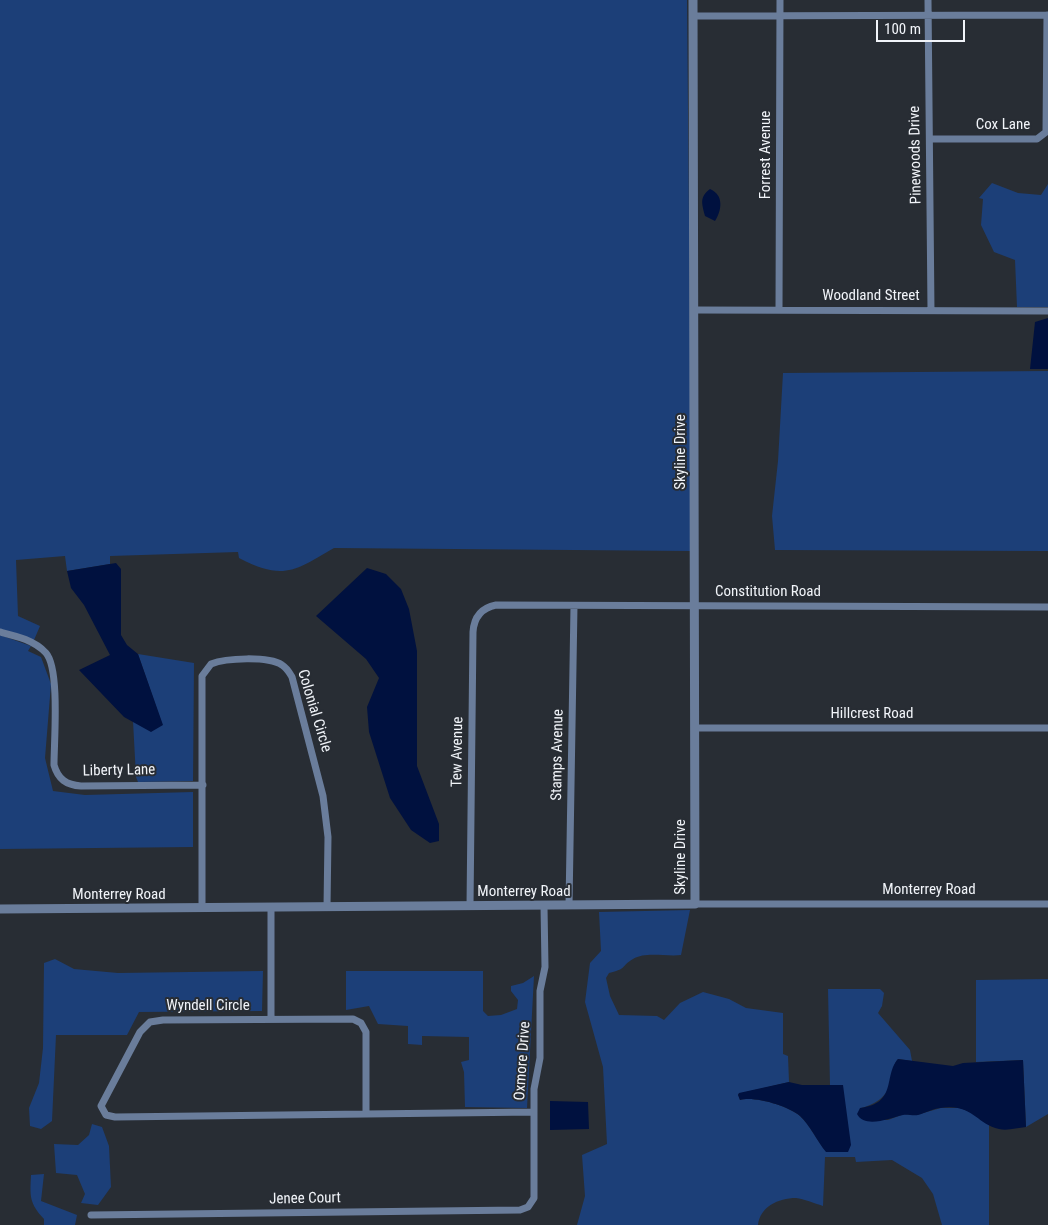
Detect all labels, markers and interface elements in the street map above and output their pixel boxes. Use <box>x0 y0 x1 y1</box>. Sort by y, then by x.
scale bar <box>878 10 967 42</box>
text: 100 m <box>884 20 921 38</box>
street label: Pinewoods Drive <box>906 106 926 204</box>
street label: Forrest Avenue <box>757 111 775 199</box>
street label: Cox Lane <box>976 116 1030 134</box>
street label: Woodland Street <box>822 287 920 305</box>
street label: Skyline Drive <box>672 414 690 490</box>
street label: Constitution Road <box>715 583 821 601</box>
street label: Colonial Circle <box>293 667 335 755</box>
street label: Hillcrest Road <box>831 705 913 723</box>
street label: Stamps Avenue <box>548 709 568 801</box>
street label: Tew Avenue <box>448 717 468 787</box>
street label: Liberty Lane <box>83 761 155 781</box>
street label: Skyline Drive <box>672 819 690 895</box>
street label: Monterrey Road <box>882 881 976 899</box>
street label: Monterrey Road <box>477 883 571 901</box>
street label: Monterrey Road <box>72 886 166 904</box>
street label: Wyndell Circle <box>166 997 250 1015</box>
street label: Oxmore Drive <box>511 1021 535 1101</box>
street label: Jenee Court <box>269 1189 341 1209</box>

